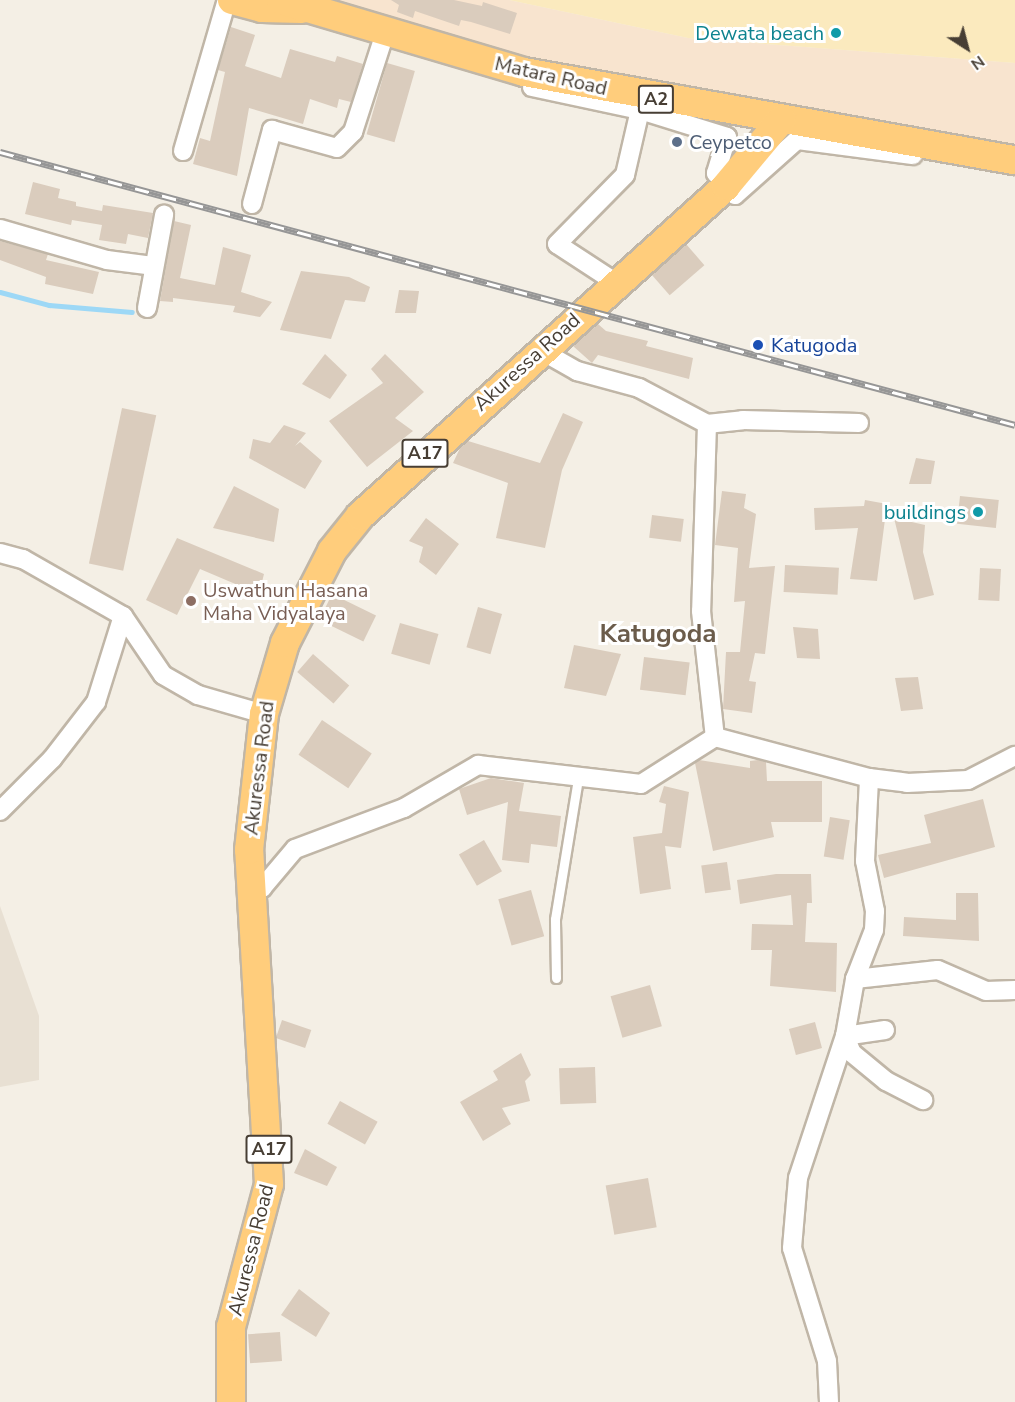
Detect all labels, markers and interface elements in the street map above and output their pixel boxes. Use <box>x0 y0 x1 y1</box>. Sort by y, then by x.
north arrow <box>937 18 997 78</box>
place label: Dewata beach <box>695 21 824 45</box>
marker: Dewata beach <box>829 26 843 40</box>
text: N <box>966 50 989 75</box>
street label: Matara Road <box>492 51 610 101</box>
road number: A2 <box>636 84 676 114</box>
place label: Ceypetco <box>689 130 772 154</box>
marker: Ceypetco <box>670 135 684 149</box>
street label: Akuressa Road <box>469 308 585 416</box>
place label: Katugoda <box>771 333 857 357</box>
marker: Katugoda <box>749 336 767 354</box>
road number: A17 <box>401 438 449 468</box>
place label: buildings <box>884 500 966 524</box>
marker: buildings <box>971 505 985 519</box>
place label: Uswathun Hasana Maha Vidyalaya <box>203 578 368 625</box>
marker: Uswathun Hasana Maha Vidyalaya <box>184 594 198 608</box>
district label: Katugoda <box>599 618 717 650</box>
street label: Akuressa Road <box>239 700 279 836</box>
road number: A17 <box>245 1134 293 1164</box>
street label: Akuressa Road <box>223 1182 279 1318</box>

